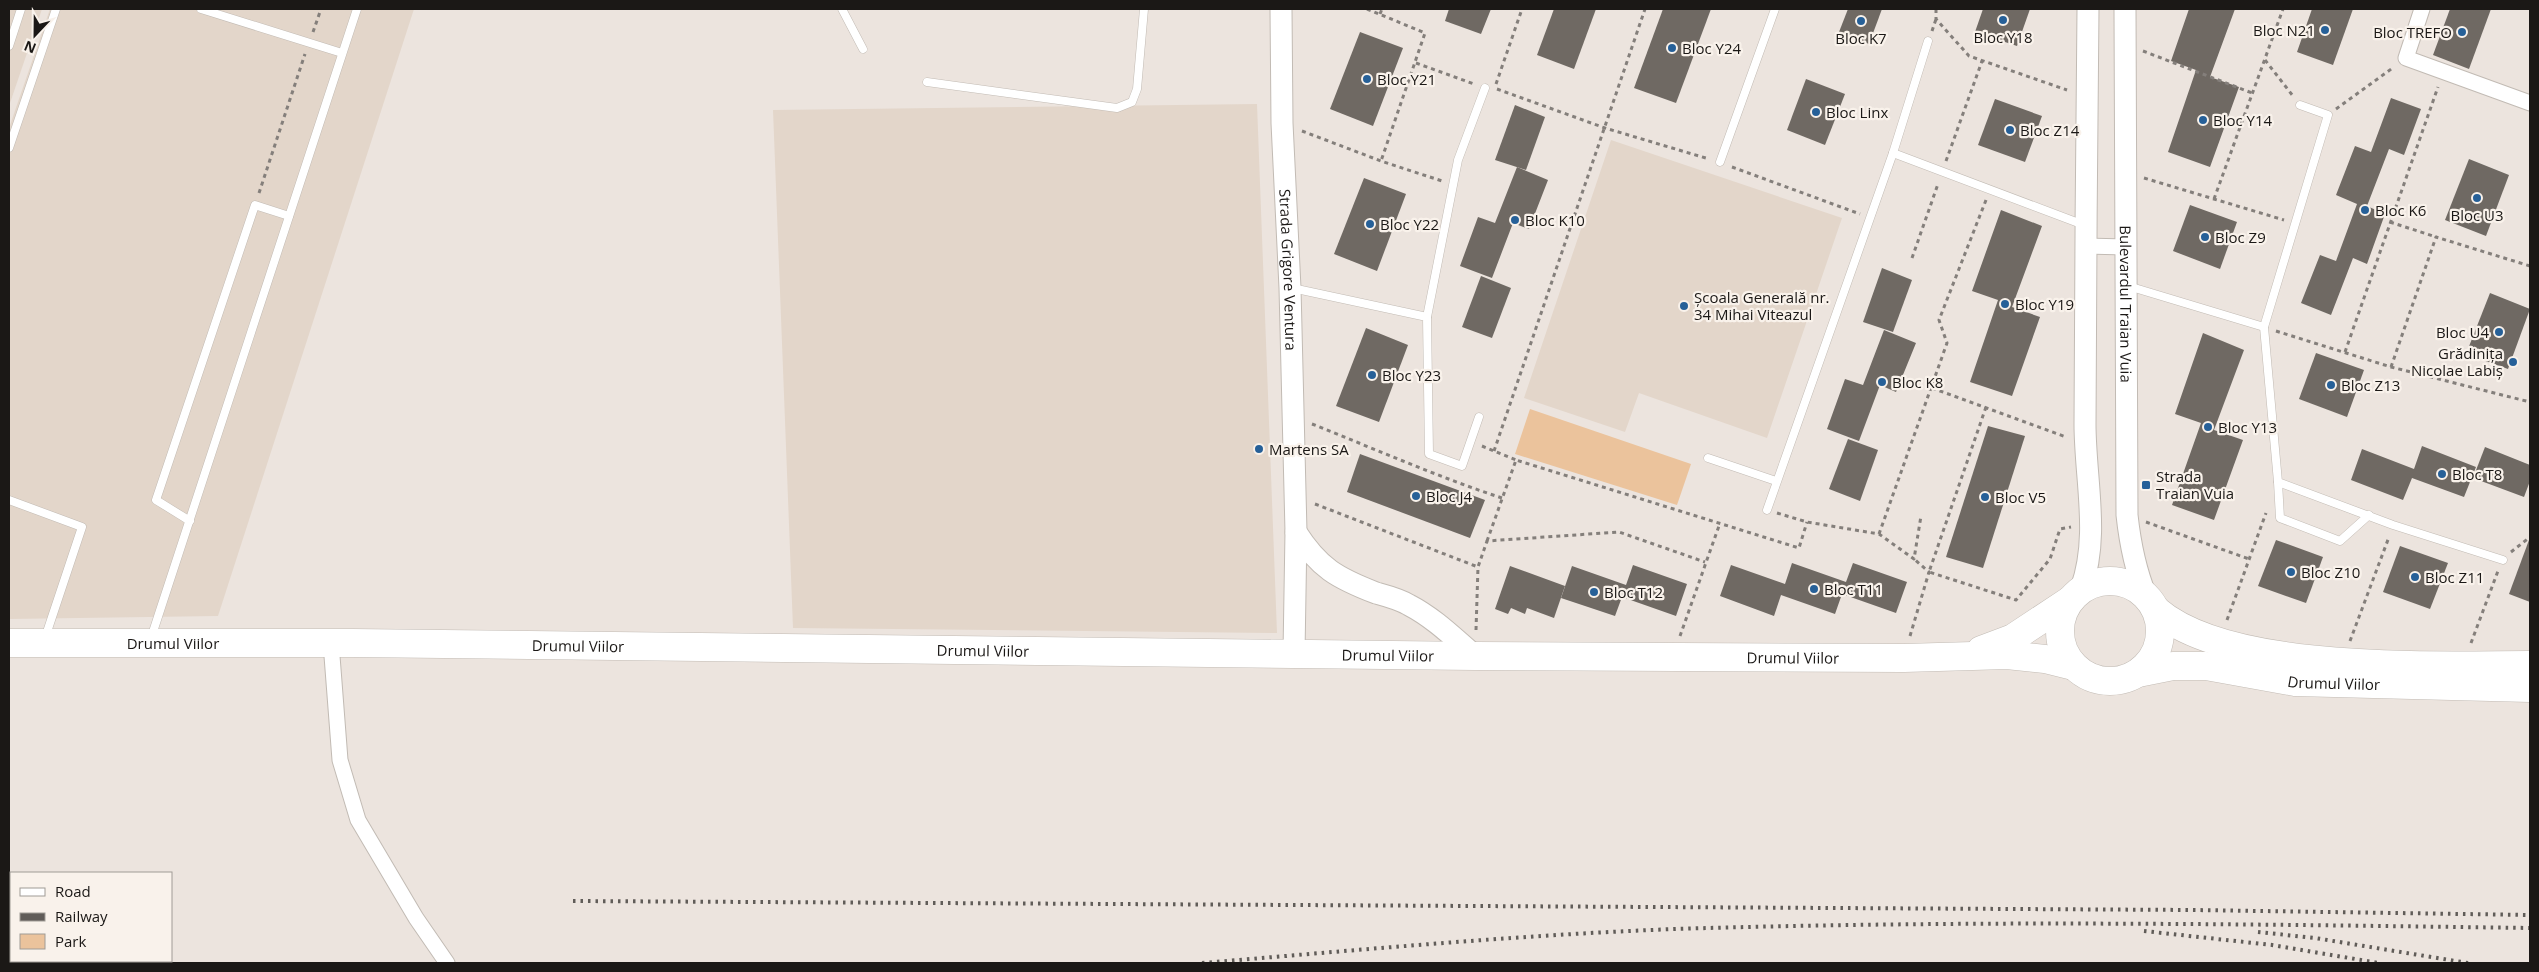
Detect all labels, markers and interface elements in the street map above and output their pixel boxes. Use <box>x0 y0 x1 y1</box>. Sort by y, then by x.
north arrow <box>10 10 60 60</box>
marker: Bloc Y18 <box>1997 14 2009 26</box>
marker: Bloc K7 <box>1855 15 1867 27</box>
place label: Bloc N21 <box>2253 20 2315 40</box>
place label: Bloc TREFO <box>2373 22 2452 42</box>
marker: Bloc N21 <box>2319 24 2331 36</box>
marker: Bloc TREFO <box>2456 26 2468 38</box>
place label: Bloc Y18 <box>1973 27 2033 47</box>
place label: Bloc K7 <box>1835 28 1887 48</box>
text: N <box>21 37 39 58</box>
place label: Bloc Y24 <box>1682 38 1742 58</box>
marker: Bloc Y24 <box>1666 42 1678 54</box>
place label: Bloc Y21 <box>1377 69 1436 89</box>
marker: Bloc Y21 <box>1361 73 1373 85</box>
place label: Bloc Linx <box>1826 102 1888 122</box>
marker: Bloc Linx <box>1810 106 1822 118</box>
place label: Bloc Y14 <box>2213 110 2273 130</box>
marker: Bloc Y14 <box>2197 114 2209 126</box>
place label: Bloc Z14 <box>2020 120 2080 140</box>
marker: Bloc Z14 <box>2004 124 2016 136</box>
street label: Strada Grigore Ventura <box>1275 189 1302 351</box>
marker: Bloc U3 <box>2471 192 2483 204</box>
place label: Bloc K6 <box>2375 200 2426 220</box>
marker: Bloc K6 <box>2359 204 2371 216</box>
place label: Bloc U3 <box>2450 205 2504 225</box>
place label: Bloc K10 <box>1525 210 1585 230</box>
place label: Bloc Y22 <box>1380 214 1439 234</box>
marker: Bloc K10 <box>1509 214 1521 226</box>
marker: Bloc Y22 <box>1364 218 1376 230</box>
street label: Bulevardul Traian Vuia <box>2116 225 2136 383</box>
place label: Bloc Z9 <box>2215 227 2266 247</box>
marker: Bloc Z9 <box>2199 231 2211 243</box>
place label: Școala Generală nr. 34 Mihai Viteazul <box>1694 287 1830 324</box>
place label: Bloc Y19 <box>2015 294 2074 314</box>
marker: Bloc Y19 <box>1999 298 2011 310</box>
marker: Școala Generală nr. 34 Mihai Viteazul <box>1678 300 1690 312</box>
place label: Bloc U4 <box>2436 322 2489 342</box>
marker: Bloc U4 <box>2493 326 2505 338</box>
place label: Grădinița Nicolae Labiș <box>2411 343 2503 380</box>
marker: Grădinița Nicolae Labiș <box>2507 356 2519 368</box>
place label: Bloc Y23 <box>1382 365 1441 385</box>
marker: Bloc Y23 <box>1366 369 1378 381</box>
place label: Bloc K8 <box>1892 372 1943 392</box>
place label: Bloc Z13 <box>2341 375 2400 395</box>
marker: Bloc K8 <box>1876 376 1888 388</box>
marker: Bloc Z13 <box>2325 379 2337 391</box>
place label: Bloc Y13 <box>2218 417 2277 437</box>
marker: Bloc Y13 <box>2202 421 2214 433</box>
place label: Martens SA <box>1269 439 1349 459</box>
marker: Martens SA <box>1253 443 1265 455</box>
place label: Bloc T8 <box>2452 464 2502 484</box>
place label: Strada Traian Vuia <box>2156 466 2234 503</box>
marker: Bloc T8 <box>2436 468 2448 480</box>
marker: Strada Traian Vuia <box>2140 479 2152 491</box>
place label: Bloc J4 <box>1426 486 1473 506</box>
place label: Bloc V5 <box>1995 487 2046 507</box>
marker: Bloc J4 <box>1410 490 1422 502</box>
marker: Bloc V5 <box>1979 491 1991 503</box>
place label: Bloc Z10 <box>2301 562 2360 582</box>
marker: Bloc Z10 <box>2285 566 2297 578</box>
place label: Bloc Z11 <box>2425 567 2484 587</box>
marker: Bloc Z11 <box>2409 571 2421 583</box>
place label: Bloc T11 <box>1824 579 1883 599</box>
place label: Bloc T12 <box>1604 582 1663 602</box>
marker: Bloc T11 <box>1808 583 1820 595</box>
marker: Bloc T12 <box>1588 586 1600 598</box>
street label: Drumul Viilor <box>127 633 219 653</box>
street label: Drumul Viilor <box>532 635 624 656</box>
street label: Drumul Viilor <box>937 640 1029 661</box>
street label: Drumul Viilor <box>1342 644 1434 666</box>
street label: Drumul Viilor <box>1747 647 1839 668</box>
street label: Drumul Viilor <box>2286 671 2380 694</box>
legend <box>10 872 172 962</box>
text: Road <box>55 881 91 901</box>
text: Railway <box>55 906 108 926</box>
text: Park <box>55 931 86 951</box>

